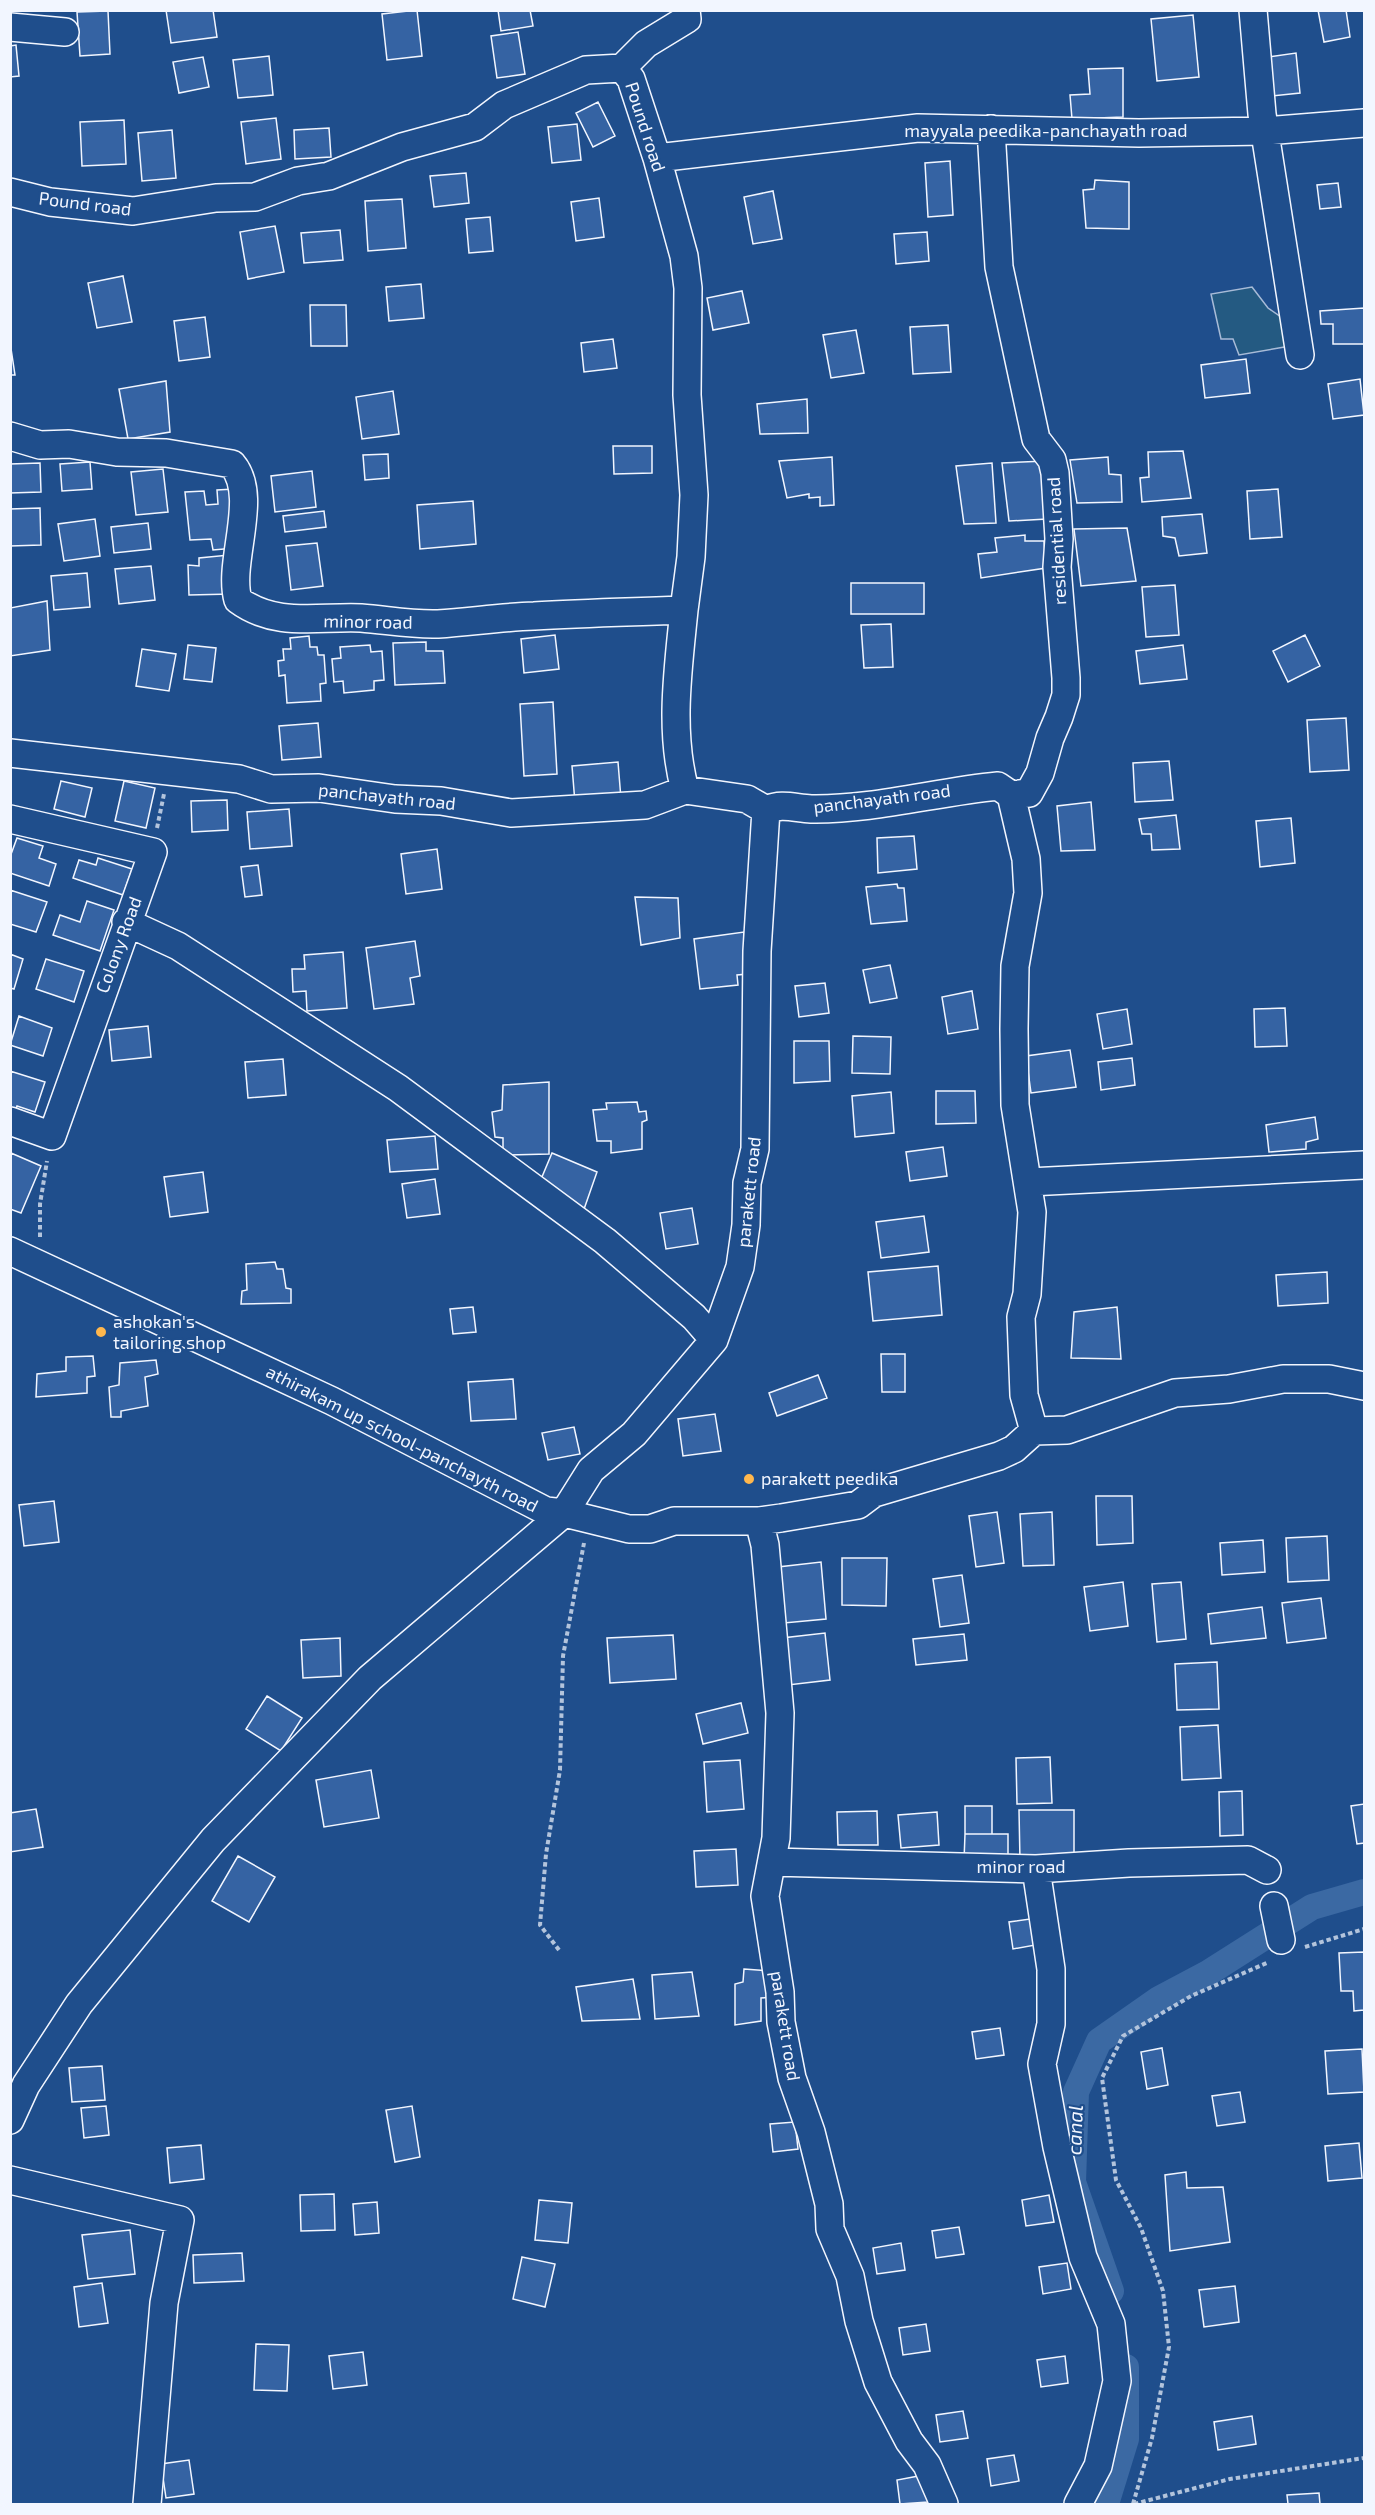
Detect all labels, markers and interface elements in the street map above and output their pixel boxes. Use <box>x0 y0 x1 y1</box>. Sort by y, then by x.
street label: Pound road <box>621 79 671 174</box>
street label: mayyala peedika-panchayath road <box>904 119 1188 141</box>
street label: Pound road <box>38 186 133 220</box>
street label: residential road <box>1042 476 1070 606</box>
street label: minor road <box>323 609 413 633</box>
street label: panchayath road <box>317 778 457 814</box>
street label: panchayath road <box>812 779 952 817</box>
street label: Colony Road <box>90 893 146 996</box>
street label: parakett road <box>731 1135 765 1248</box>
place label: ashokan's tailoring shop <box>113 1310 226 1353</box>
marker: ashokan's tailoring shop <box>94 1325 108 1339</box>
street label: athirakam up school-panchayth road <box>263 1360 542 1517</box>
place label: parakett peedika <box>761 1467 898 1489</box>
marker: parakett peedika <box>742 1472 756 1486</box>
street label: minor road <box>976 1855 1066 1877</box>
street label: parakett road <box>766 1969 806 2082</box>
water label: canal <box>1061 2105 1087 2155</box>

